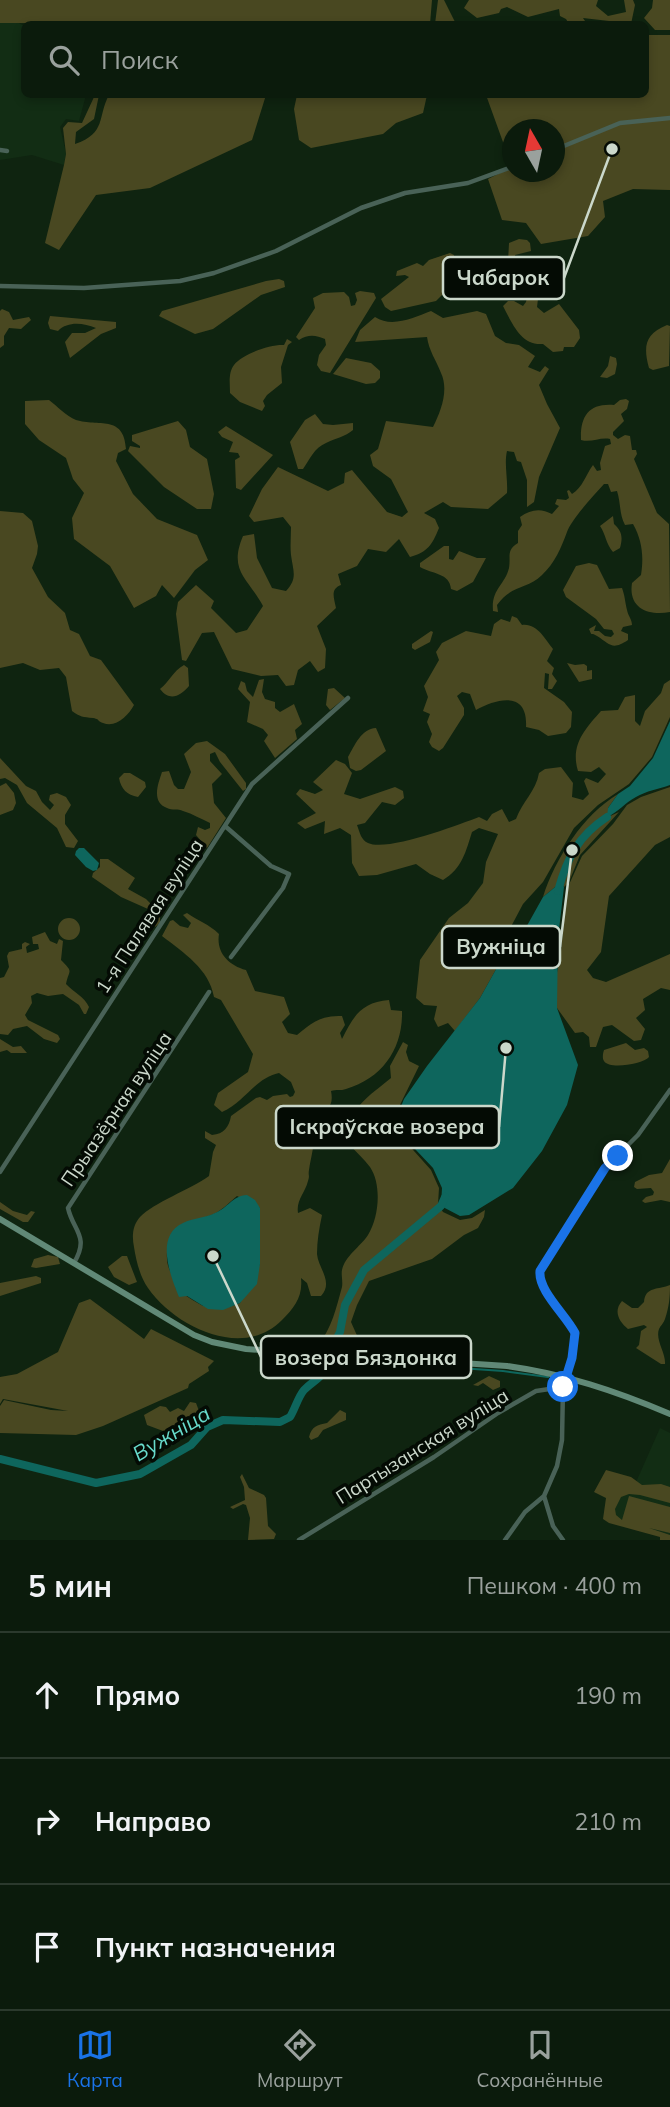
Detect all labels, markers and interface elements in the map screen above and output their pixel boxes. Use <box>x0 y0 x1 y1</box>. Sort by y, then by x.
search box <box>21 21 649 98</box>
icon: search <box>45 41 83 79</box>
text: Поиск <box>101 43 179 76</box>
north arrow <box>502 119 565 182</box>
callout: Чабарок <box>443 257 564 299</box>
text: Чабарок <box>457 264 550 290</box>
street label: 1-я Палявая вуліца <box>90 834 208 998</box>
callout: Вужніца <box>442 926 560 968</box>
text: Вужніца <box>456 933 546 959</box>
street label: Прыазёрная вуліца <box>55 1027 177 1191</box>
callout: Іскраўскае возера <box>276 1106 499 1148</box>
text: Іскраўскае возера <box>289 1113 485 1139</box>
route end <box>602 1140 633 1171</box>
callout: возера Бяздонка <box>261 1336 471 1378</box>
text: возера Бяздонка <box>275 1344 457 1370</box>
route start <box>547 1371 578 1402</box>
street label: Партызанская вуліца <box>331 1383 513 1509</box>
water label: Вужніца <box>127 1400 215 1466</box>
text: 5 мин <box>28 1567 112 1605</box>
text: Пешком · 400 m <box>467 1571 642 1600</box>
icon: ahead <box>28 1676 66 1714</box>
text: Прямо <box>95 1679 180 1712</box>
text: 190 m <box>574 1681 642 1710</box>
icon: right <box>28 1802 66 1840</box>
text: Направо <box>95 1805 211 1838</box>
text: 210 m <box>574 1807 642 1836</box>
icon: arrive <box>28 1928 66 1966</box>
text: Пункт назначения <box>95 1931 336 1964</box>
tab: Карта <box>67 2026 123 2092</box>
tab: Маршрут <box>257 2026 342 2092</box>
tab: Сохранённые <box>476 2026 603 2092</box>

